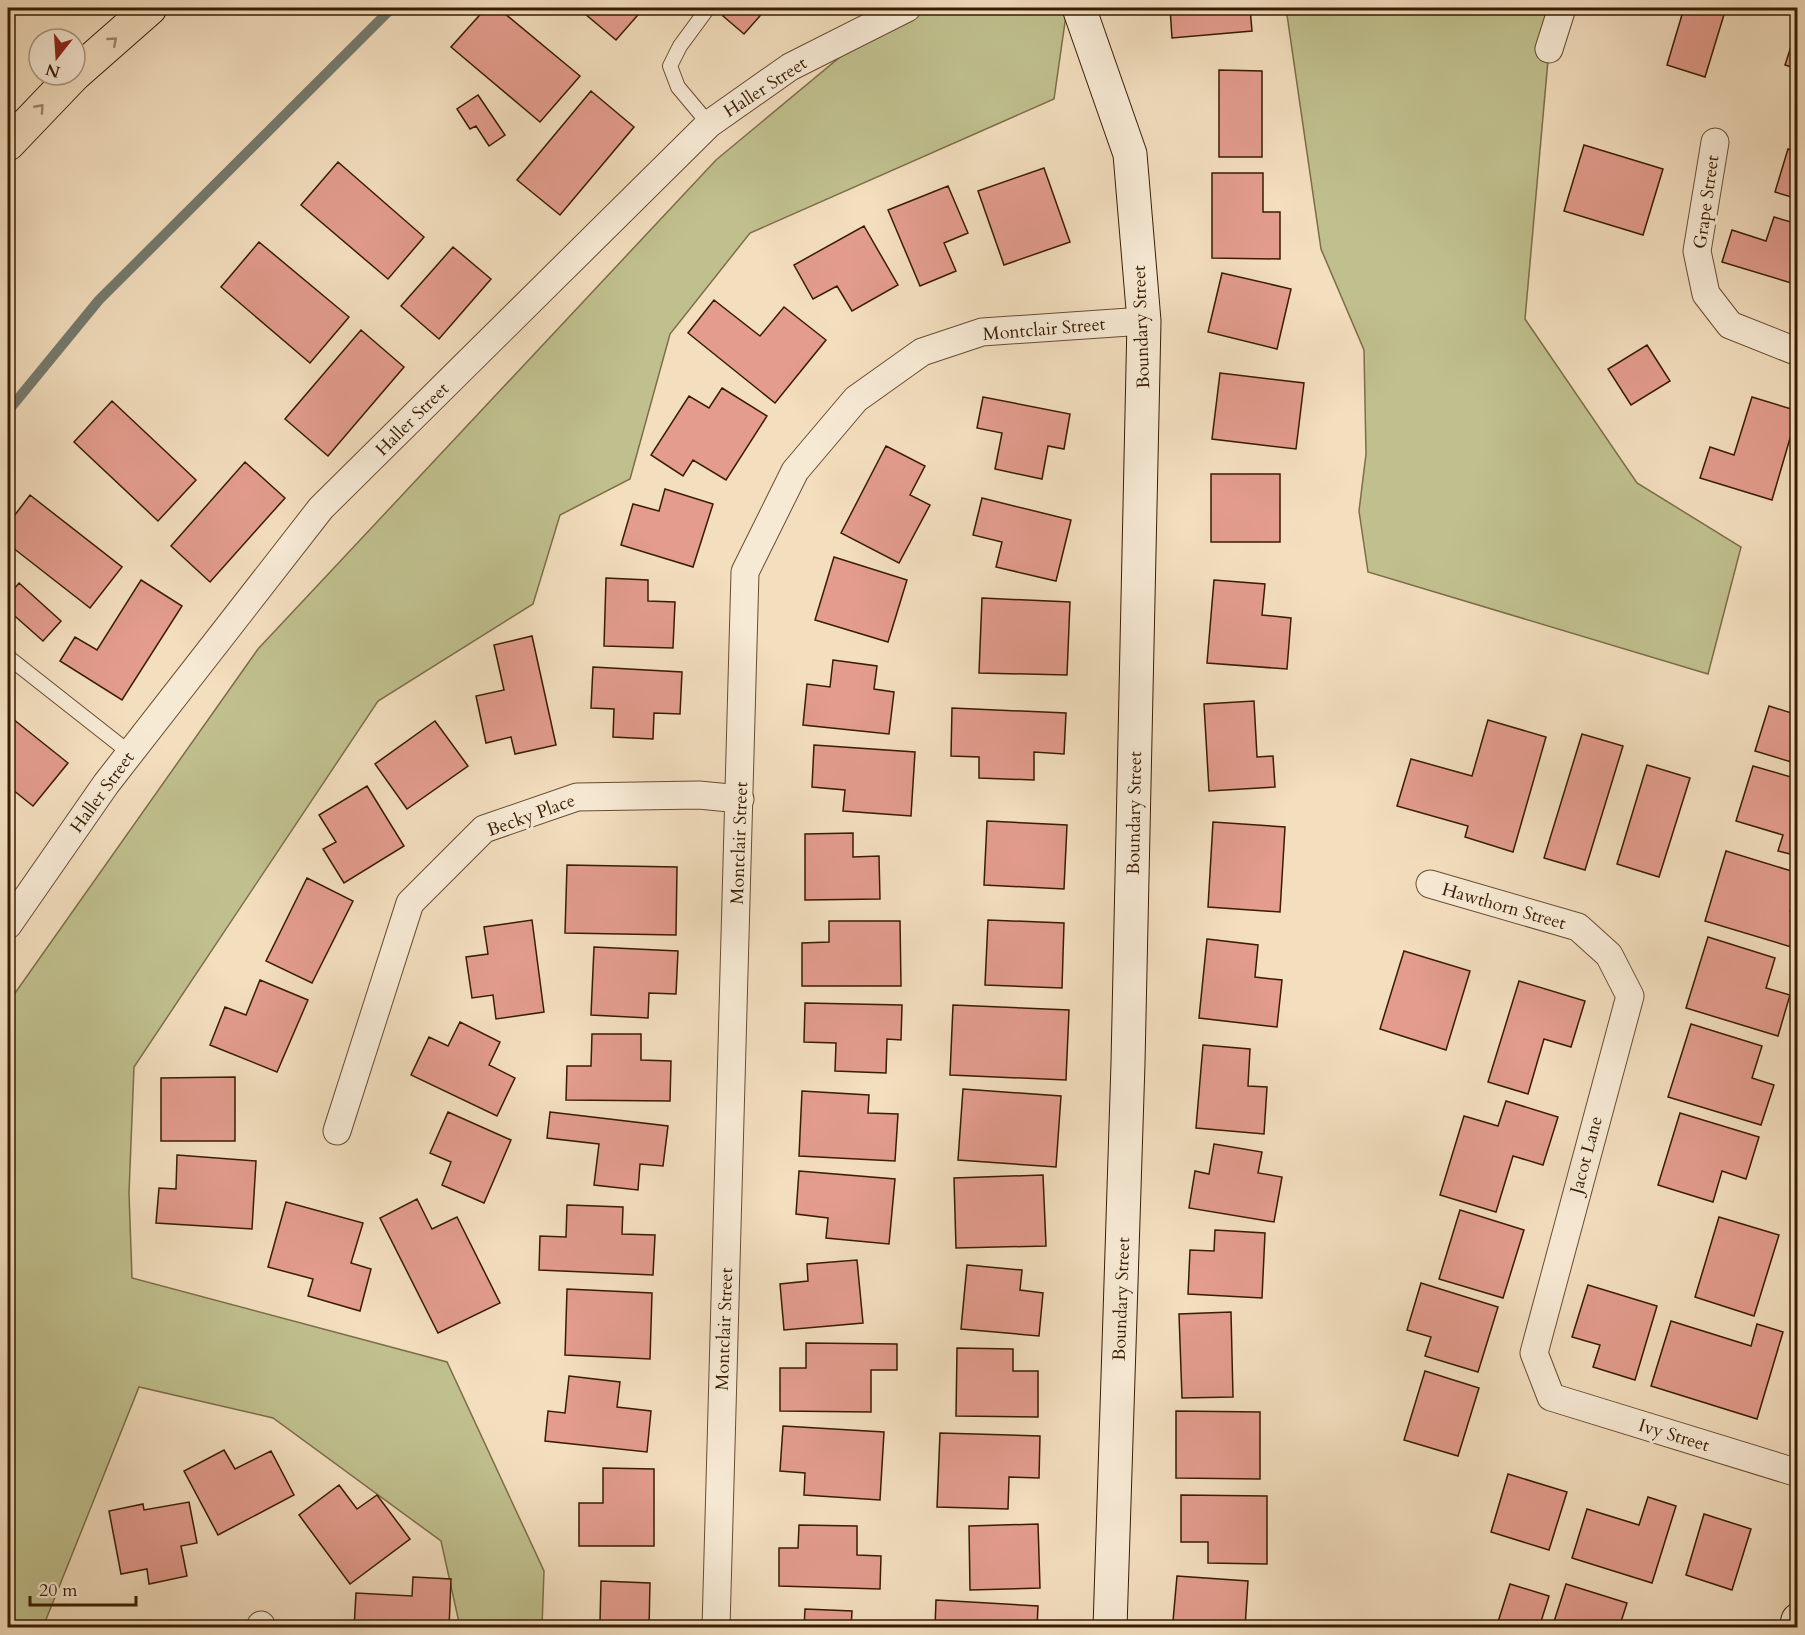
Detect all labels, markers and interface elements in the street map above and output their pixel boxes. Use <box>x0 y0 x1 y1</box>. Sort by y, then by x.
north arrow <box>27 27 87 87</box>
one-way arrow <box>106 37 117 48</box>
street label: Haller Street <box>719 51 812 124</box>
text: N <box>43 58 63 83</box>
one-way arrow <box>33 105 44 115</box>
street label: Grape Street <box>1688 153 1725 251</box>
street label: Boundary Street <box>1127 264 1156 389</box>
street label: Montclair Street <box>982 312 1107 347</box>
street label: Haller Street <box>370 377 455 462</box>
street label: Haller Street <box>64 746 141 838</box>
street label: Boundary Street <box>1121 751 1148 875</box>
street label: Montclair Street <box>725 781 754 905</box>
street label: Becky Place <box>484 788 579 843</box>
street label: Hawthorn Street <box>1439 877 1569 936</box>
street label: Jacot Lane <box>1563 1114 1609 1200</box>
street label: Boundary Street <box>1107 1236 1136 1361</box>
street label: Montclair Street <box>710 1267 739 1391</box>
street label: Ivy Street <box>1635 1413 1713 1458</box>
scale bar <box>30 1569 136 1607</box>
text: 20 m <box>39 1578 78 1603</box>

